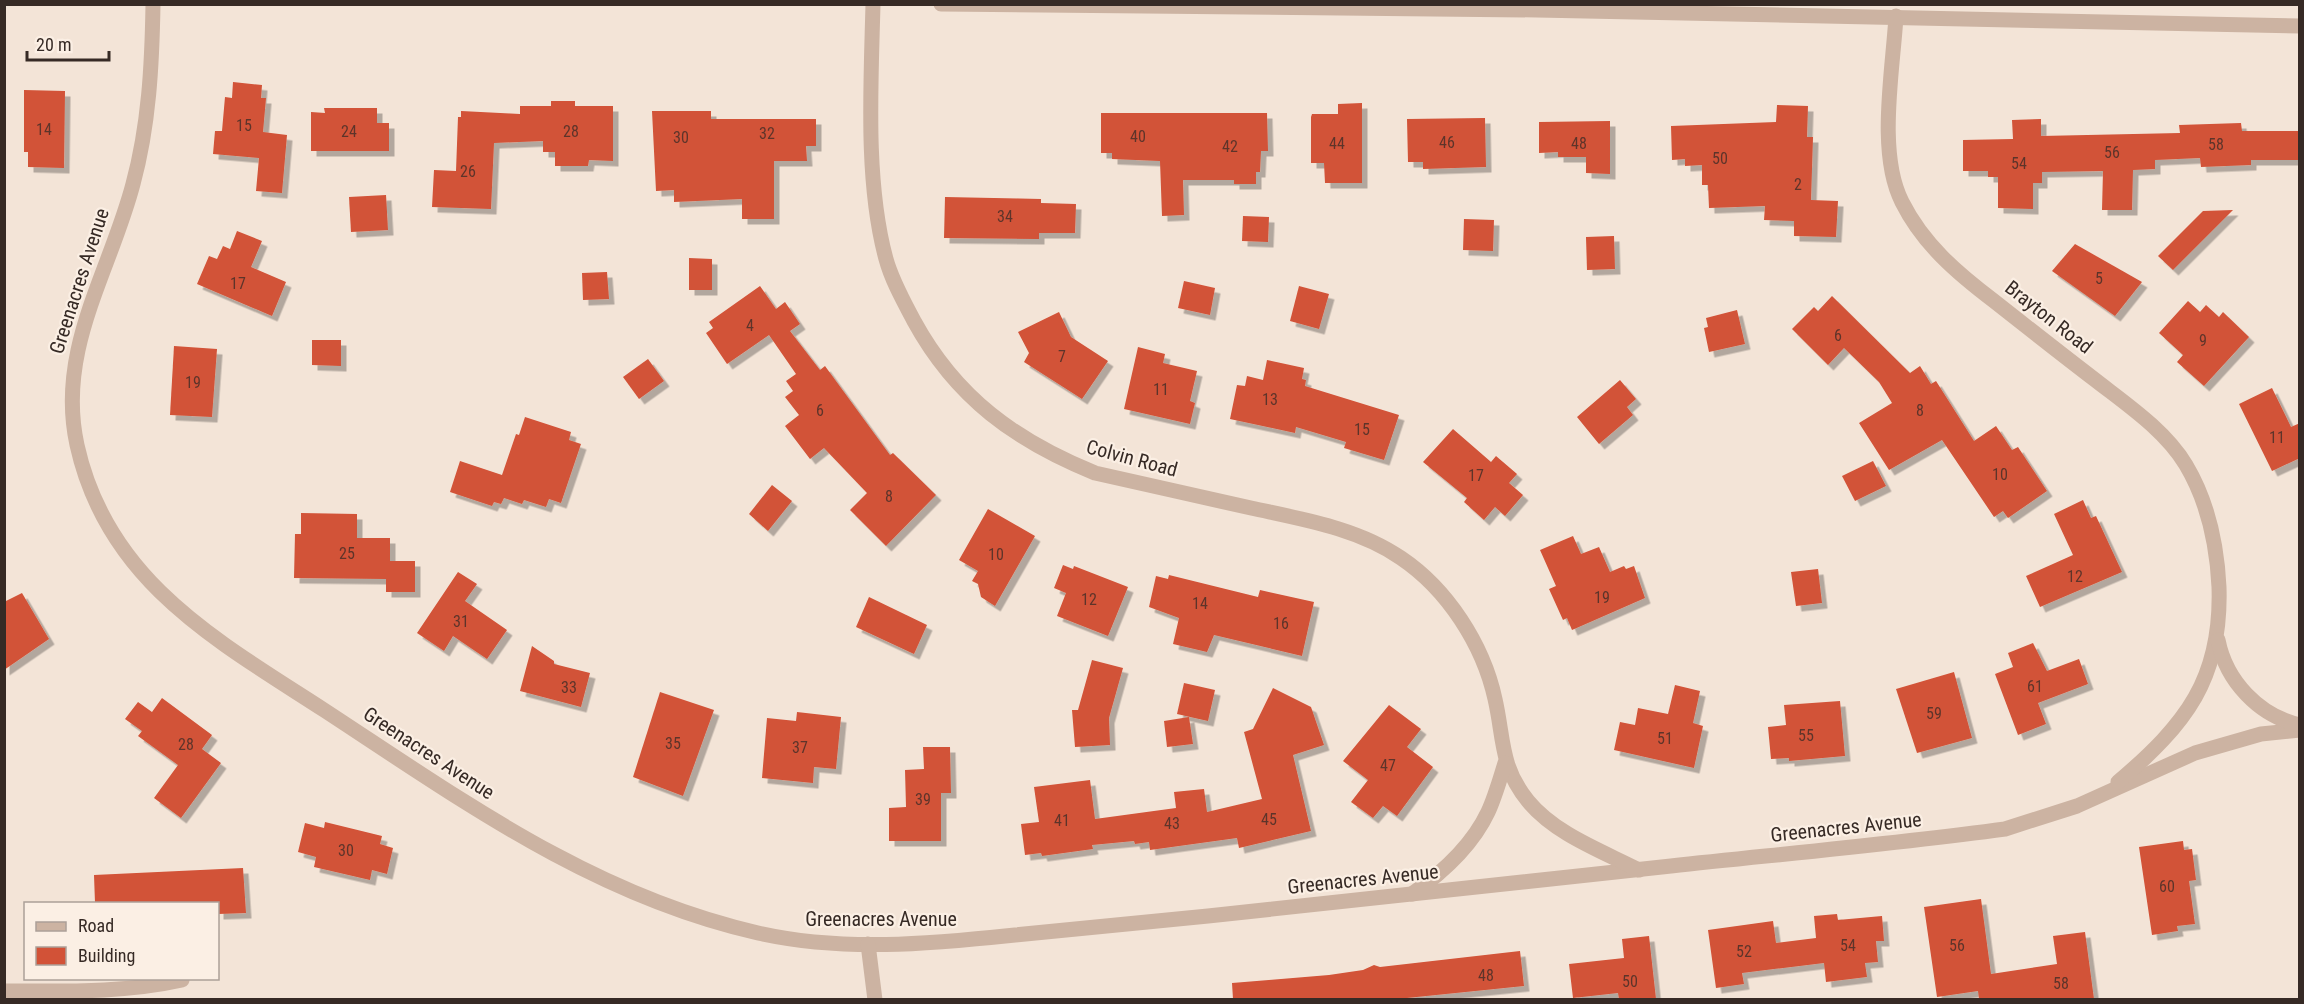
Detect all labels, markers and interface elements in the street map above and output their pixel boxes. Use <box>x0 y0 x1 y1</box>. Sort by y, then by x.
scale bar <box>27 24 110 62</box>
text: 20 m <box>36 34 71 55</box>
house number: 15 <box>236 116 252 135</box>
house number: 14 <box>36 120 52 139</box>
house number: 24 <box>341 122 357 141</box>
house number: 28 <box>563 122 579 141</box>
house number: 32 <box>759 124 775 143</box>
house number: 40 <box>1130 127 1146 146</box>
house number: 30 <box>673 128 689 147</box>
house number: 46 <box>1439 133 1455 152</box>
house number: 44 <box>1329 134 1345 153</box>
house number: 48 <box>1571 134 1587 153</box>
house number: 58 <box>2208 135 2224 154</box>
house number: 42 <box>1222 137 1238 156</box>
house number: 56 <box>2104 143 2120 162</box>
house number: 50 <box>1712 149 1728 168</box>
house number: 54 <box>2011 154 2027 173</box>
house number: 26 <box>460 162 476 181</box>
house number: 2 <box>1794 175 1802 194</box>
street label: Greenacres Avenue <box>44 205 114 357</box>
house number: 34 <box>997 207 1013 226</box>
house number: 5 <box>2095 269 2103 288</box>
house number: 17 <box>230 274 246 293</box>
street label: Brayton Road <box>2000 275 2098 359</box>
house number: 4 <box>746 316 754 335</box>
house number: 6 <box>1834 326 1842 345</box>
house number: 9 <box>2199 331 2207 350</box>
house number: 7 <box>1058 347 1066 366</box>
house number: 19 <box>185 373 201 392</box>
house number: 11 <box>1153 380 1169 399</box>
house number: 13 <box>1262 390 1278 409</box>
house number: 6 <box>816 401 824 420</box>
house number: 8 <box>1916 401 1924 420</box>
house number: 15 <box>1354 420 1370 439</box>
house number: 11 <box>2269 428 2285 447</box>
street label: Colvin Road <box>1084 434 1180 482</box>
house number: 10 <box>1992 465 2008 484</box>
house number: 17 <box>1468 466 1484 485</box>
house number: 8 <box>885 487 893 506</box>
house number: 25 <box>339 544 355 563</box>
house number: 10 <box>988 545 1004 564</box>
house number: 12 <box>2067 567 2083 586</box>
house number: 19 <box>1594 588 1610 607</box>
house number: 12 <box>1081 590 1097 609</box>
house number: 14 <box>1192 594 1208 613</box>
house number: 31 <box>453 612 469 631</box>
house number: 16 <box>1273 614 1289 633</box>
house number: 61 <box>2027 677 2043 696</box>
house number: 33 <box>561 678 577 697</box>
street label: Greenacres Avenue <box>359 702 499 804</box>
house number: 59 <box>1926 704 1942 723</box>
house number: 55 <box>1798 726 1814 745</box>
house number: 51 <box>1657 729 1673 748</box>
house number: 35 <box>665 734 681 753</box>
house number: 28 <box>178 735 194 754</box>
house number: 37 <box>792 738 808 757</box>
house number: 47 <box>1380 756 1396 775</box>
house number: 39 <box>915 790 931 809</box>
street label: Greenacres Avenue <box>1769 807 1923 847</box>
house number: 45 <box>1261 810 1277 829</box>
house number: 41 <box>1054 811 1070 830</box>
house number: 43 <box>1164 814 1180 833</box>
house number: 30 <box>338 841 354 860</box>
street label: Greenacres Avenue <box>1286 859 1440 899</box>
house number: 60 <box>2159 877 2175 896</box>
legend <box>24 902 219 980</box>
street label: Greenacres Avenue <box>805 907 957 931</box>
text: Road <box>78 915 114 936</box>
house number: 54 <box>1840 936 1856 955</box>
house number: 56 <box>1949 936 1965 955</box>
house number: 52 <box>1736 942 1752 961</box>
text: Building <box>78 945 135 966</box>
house number: 48 <box>1478 966 1494 985</box>
house number: 50 <box>1622 972 1638 991</box>
house number: 58 <box>2053 974 2069 993</box>

